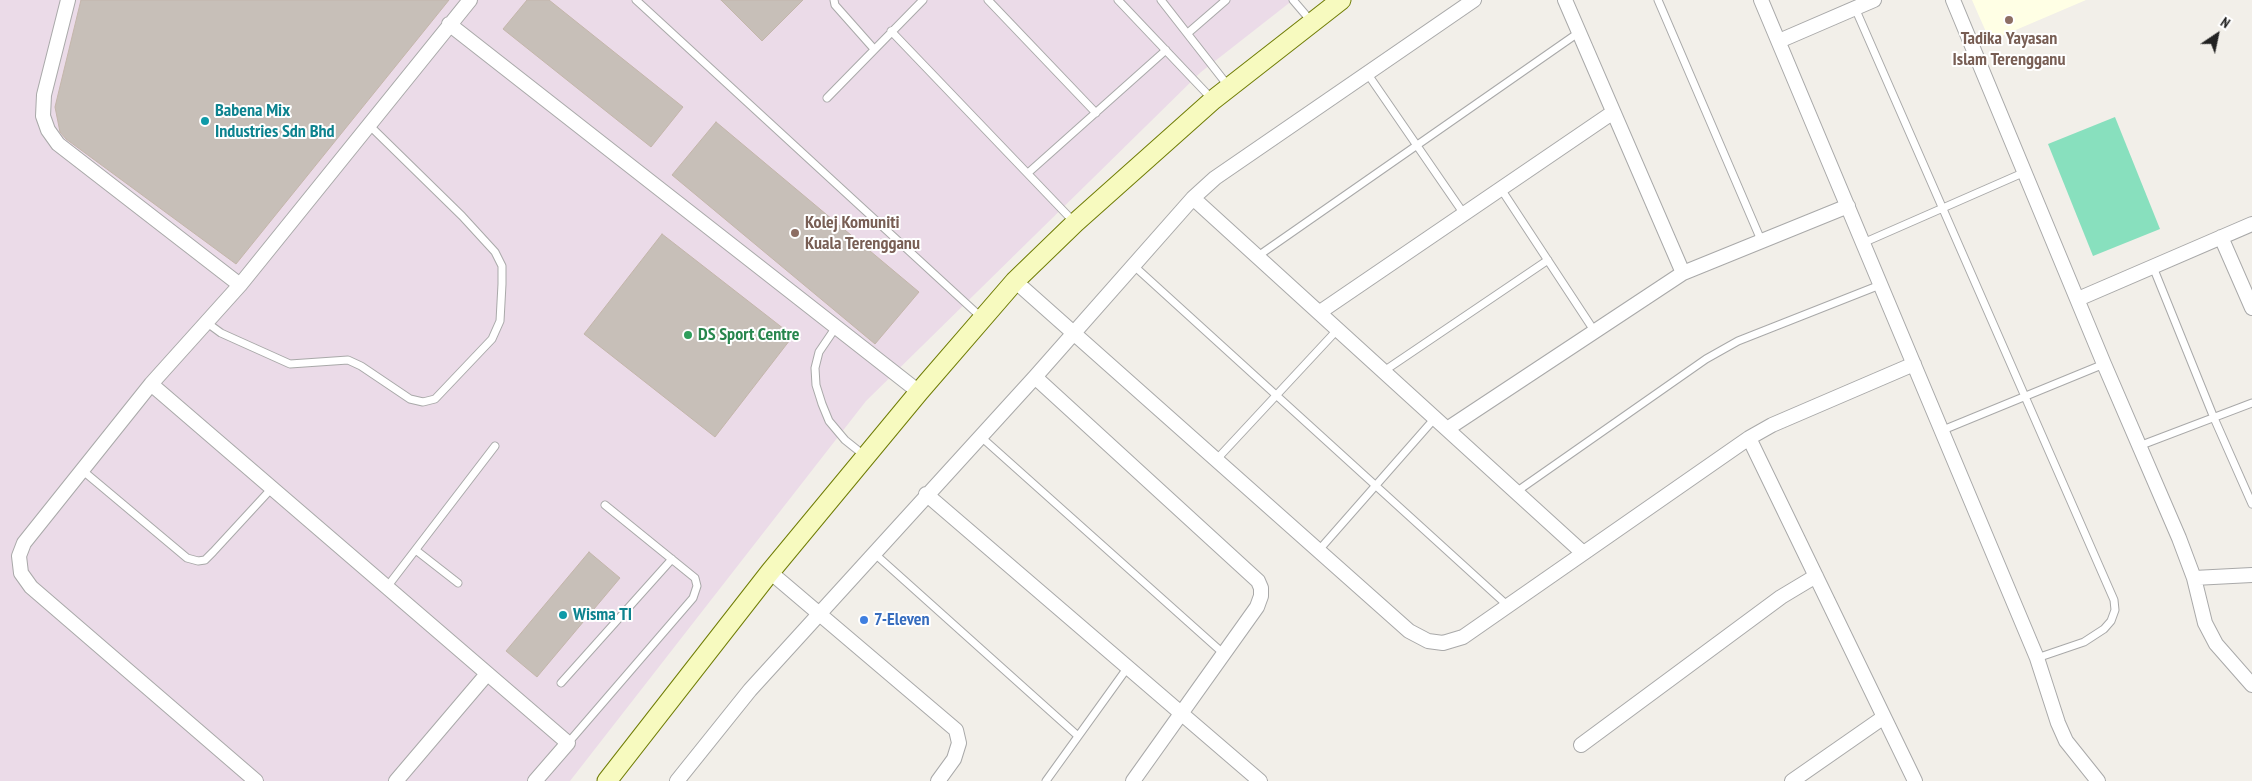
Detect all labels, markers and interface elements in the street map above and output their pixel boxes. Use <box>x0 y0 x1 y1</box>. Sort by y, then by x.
north arrow <box>2192 10 2242 60</box>
text: N <box>2217 13 2234 32</box>
marker: Tadika Yayasan Islam Terengganu <box>2003 14 2015 26</box>
place label: Tadika Yayasan Islam Terengganu <box>1953 28 2065 70</box>
place label: Babena Mix Industries Sdn Bhd <box>215 100 335 142</box>
marker: Babena Mix Industries Sdn Bhd <box>199 115 211 127</box>
place label: Kolej Komuniti Kuala Terengganu <box>805 212 920 254</box>
marker: Kolej Komuniti Kuala Terengganu <box>789 227 801 239</box>
place label: DS Sport Centre <box>698 324 800 346</box>
marker: DS Sport Centre <box>682 329 694 341</box>
place label: Wisma TI <box>573 604 632 626</box>
marker: Wisma TI <box>557 609 569 621</box>
place label: 7-Eleven <box>874 609 930 631</box>
marker: 7-Eleven <box>858 614 870 626</box>

